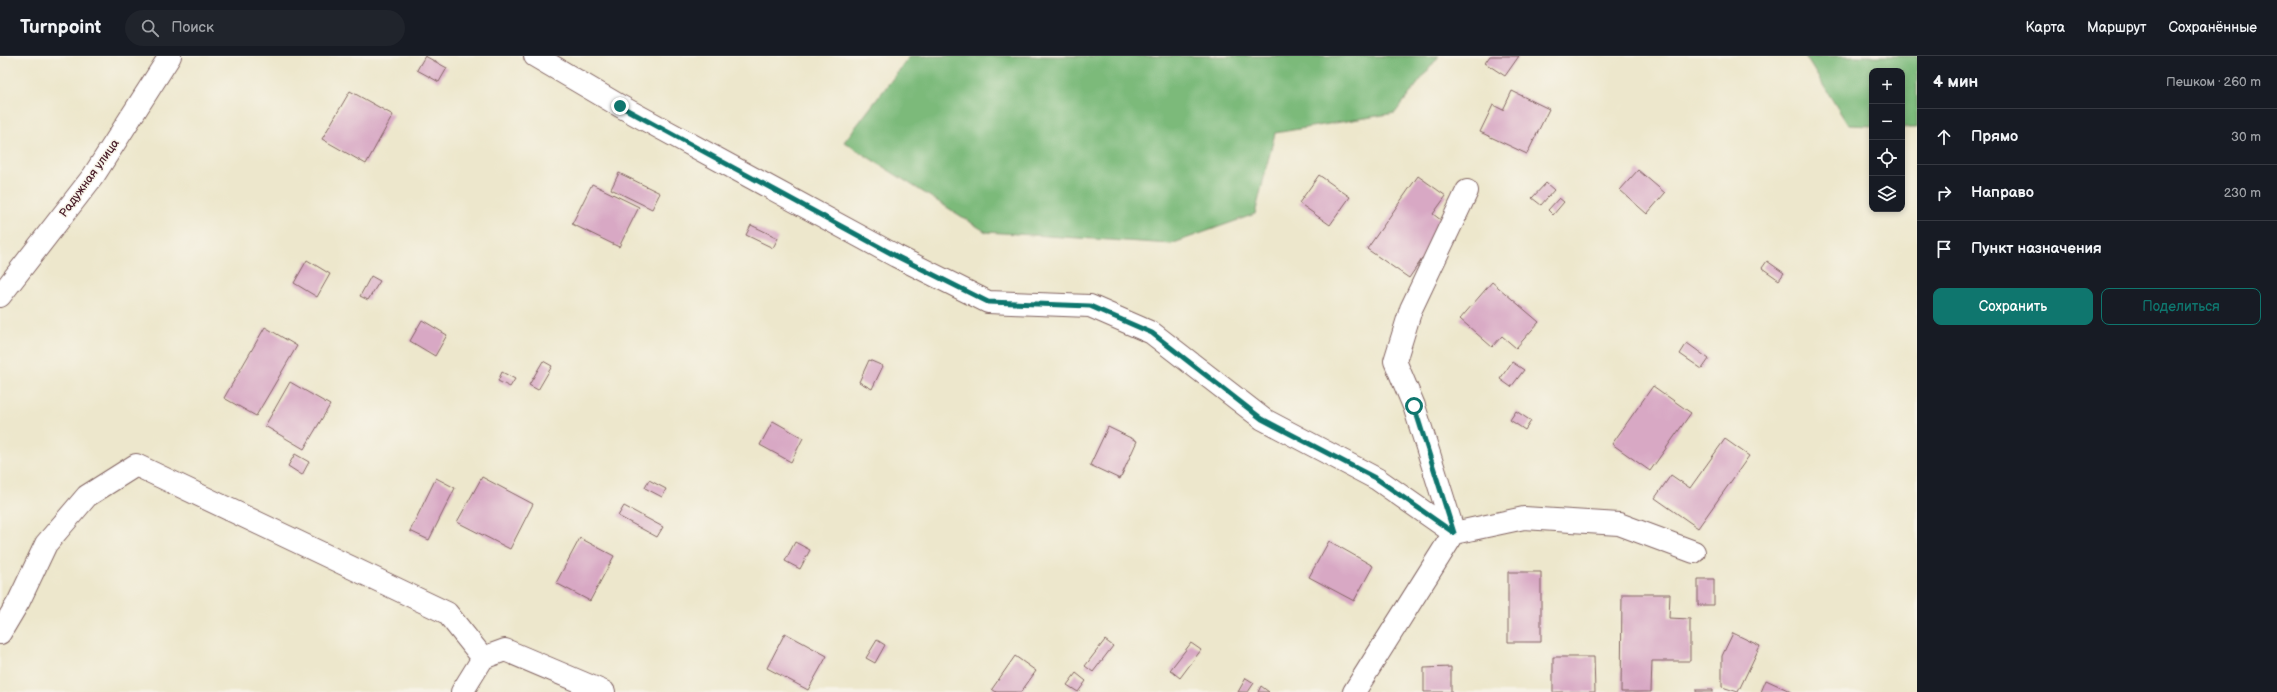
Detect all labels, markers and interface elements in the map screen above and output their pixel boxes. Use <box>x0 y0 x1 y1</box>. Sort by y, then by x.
search box <box>125 10 405 46</box>
text: Turnpoint <box>20 16 101 39</box>
icon: search <box>139 17 161 39</box>
text: Поиск <box>171 18 214 37</box>
text: Карта <box>2026 19 2065 36</box>
text: Маршрут <box>2087 19 2147 36</box>
text: Сохранённые <box>2169 19 2257 36</box>
map controls <box>1869 68 1905 212</box>
button: + <box>1869 68 1905 104</box>
text: 4 мин <box>1933 72 1978 92</box>
text: Пешком · 260 m <box>2166 74 2261 90</box>
route end <box>611 97 629 115</box>
button: − <box>1869 104 1905 140</box>
icon: ahead <box>1933 126 1955 148</box>
text: Прямо <box>1971 127 2018 146</box>
text: 30 m <box>2231 129 2261 145</box>
street label: Радужная улица <box>56 136 123 220</box>
button: locate <box>1869 140 1905 176</box>
button: layers <box>1869 176 1905 212</box>
icon: right <box>1933 182 1955 204</box>
text: Направо <box>1971 183 2034 202</box>
text: 230 m <box>2224 185 2261 201</box>
icon: arrive <box>1933 238 1955 260</box>
text: Пункт назначения <box>1971 239 2102 258</box>
button: Сохранить <box>1933 288 2093 325</box>
button: Поделиться <box>2101 288 2261 325</box>
route start <box>1405 397 1423 415</box>

